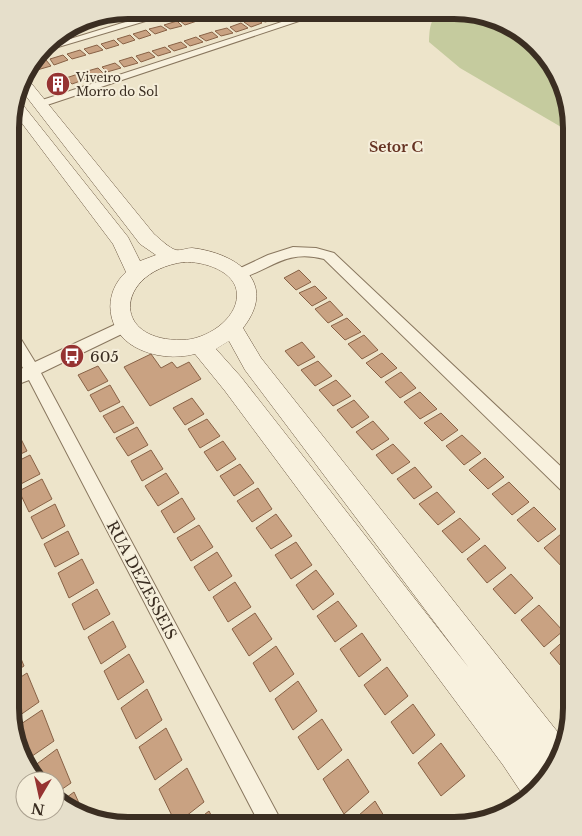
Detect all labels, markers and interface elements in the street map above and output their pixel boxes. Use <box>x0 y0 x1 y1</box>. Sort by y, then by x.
place label: Viveiro Morro do Sol <box>75 70 158 99</box>
building icon: Viveiro Morro do Sol <box>45 71 71 97</box>
district label: Setor C <box>369 138 423 156</box>
bus stop icon: 605 <box>59 343 85 369</box>
place label: 605 <box>90 347 119 366</box>
street label: RUA DEZESSEIS <box>103 517 181 643</box>
north arrow <box>15 771 65 821</box>
text: N <box>30 799 46 819</box>

